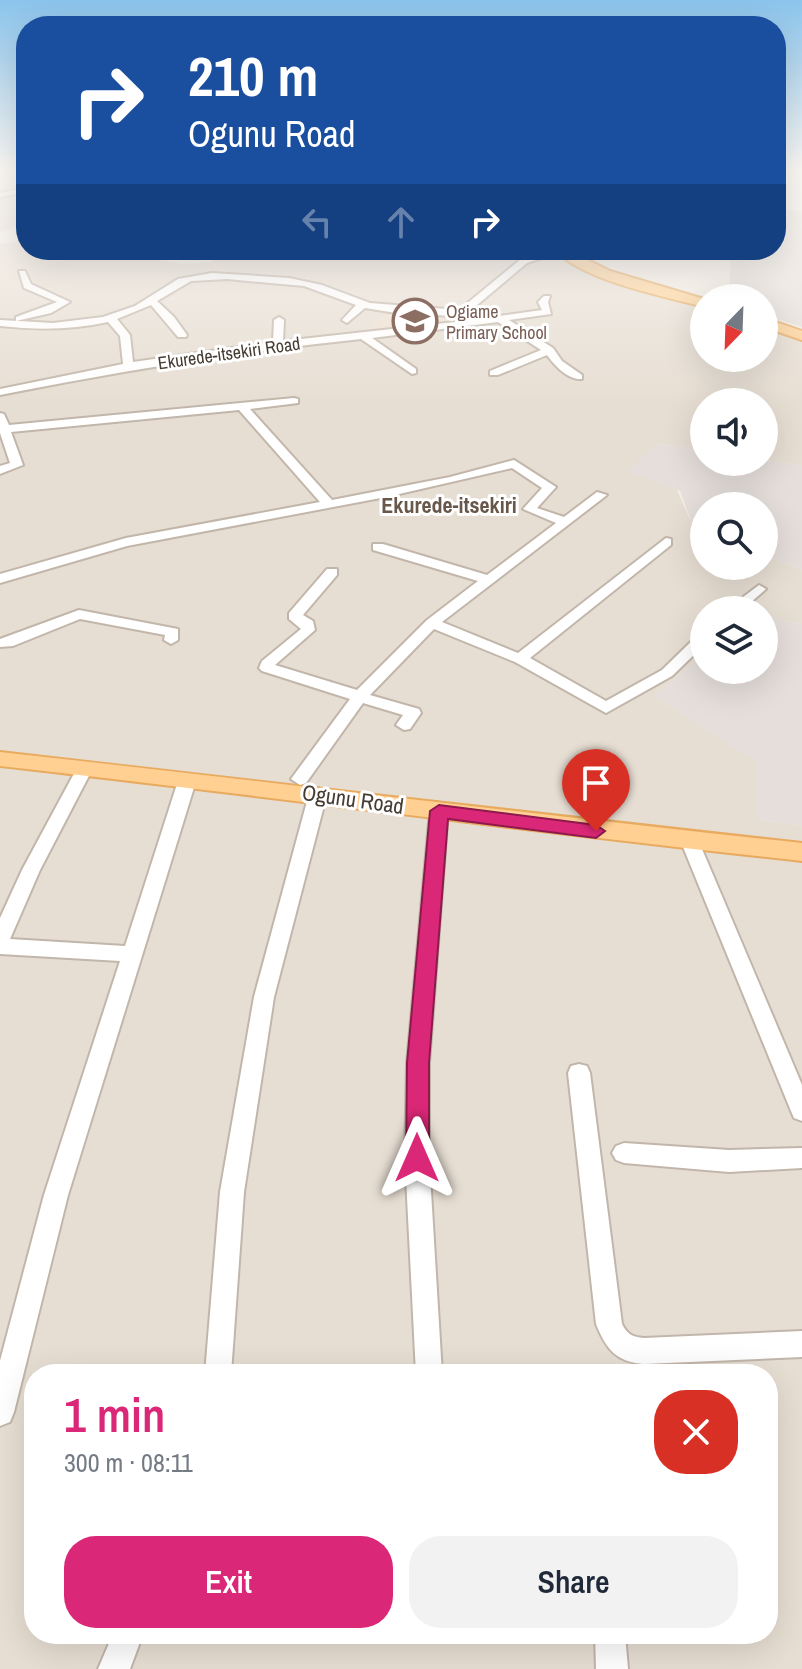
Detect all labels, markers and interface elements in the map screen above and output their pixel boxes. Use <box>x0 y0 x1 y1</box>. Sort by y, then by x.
text: 210 m <box>188 38 318 113</box>
icon: right <box>56 48 160 152</box>
text: Ogunu Road <box>188 110 355 158</box>
icon: left <box>295 200 339 244</box>
icon: ahead <box>379 200 423 244</box>
icon: right <box>463 200 507 244</box>
north arrow <box>690 284 778 372</box>
map controls <box>690 284 778 684</box>
school or university icon: Ogiame Primary School <box>391 297 439 345</box>
place label: Ogiame Primary School <box>446 299 547 345</box>
street label: Ekurede-itsekiri Road <box>156 331 302 375</box>
button: sound <box>690 388 778 476</box>
district label: Ekurede-itsekiri <box>381 490 517 520</box>
button: search <box>690 492 778 580</box>
button: layers <box>690 596 778 684</box>
pin <box>562 749 630 831</box>
icon: arrive <box>574 761 618 805</box>
street label: Ogunu Road <box>300 777 406 821</box>
position arrow <box>375 1116 459 1200</box>
text: 1 min <box>64 1382 165 1447</box>
button: close <box>654 1390 738 1474</box>
text: 300 m · 08:11 <box>64 1445 193 1480</box>
button: Exit <box>64 1536 393 1628</box>
button: Share <box>409 1536 738 1628</box>

